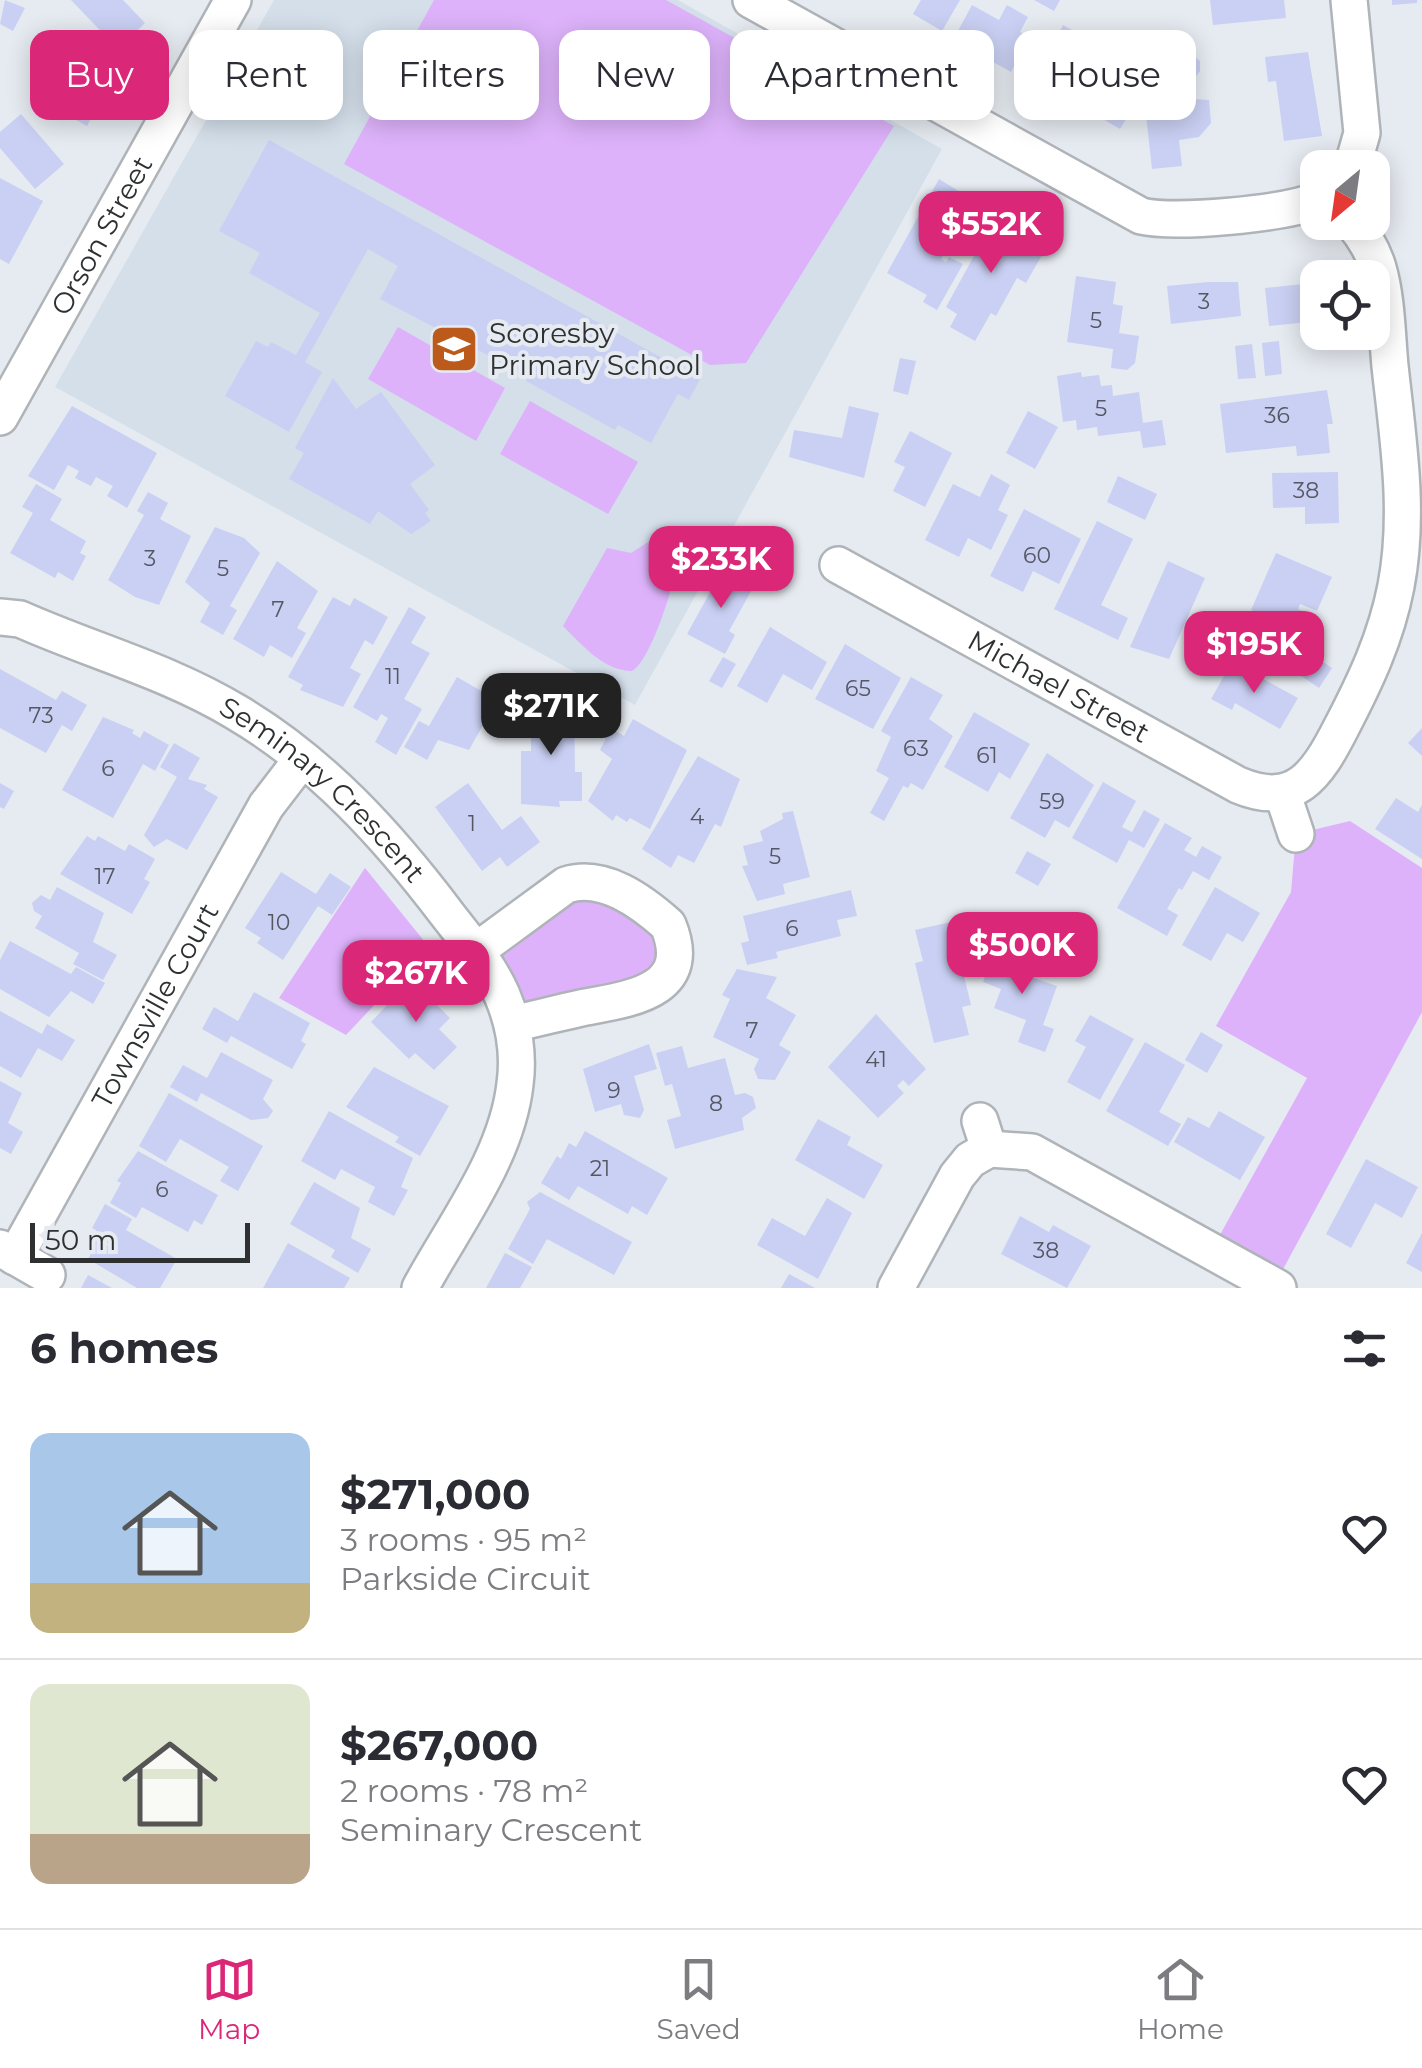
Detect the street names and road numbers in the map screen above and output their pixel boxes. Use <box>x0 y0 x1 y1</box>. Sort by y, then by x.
street label: Orson Street <box>43 150 159 321</box>
street label: Michael Street <box>962 623 1155 750</box>
street label: Seminary Crescent <box>214 689 432 889</box>
street label: Townsville Court <box>84 897 226 1114</box>

